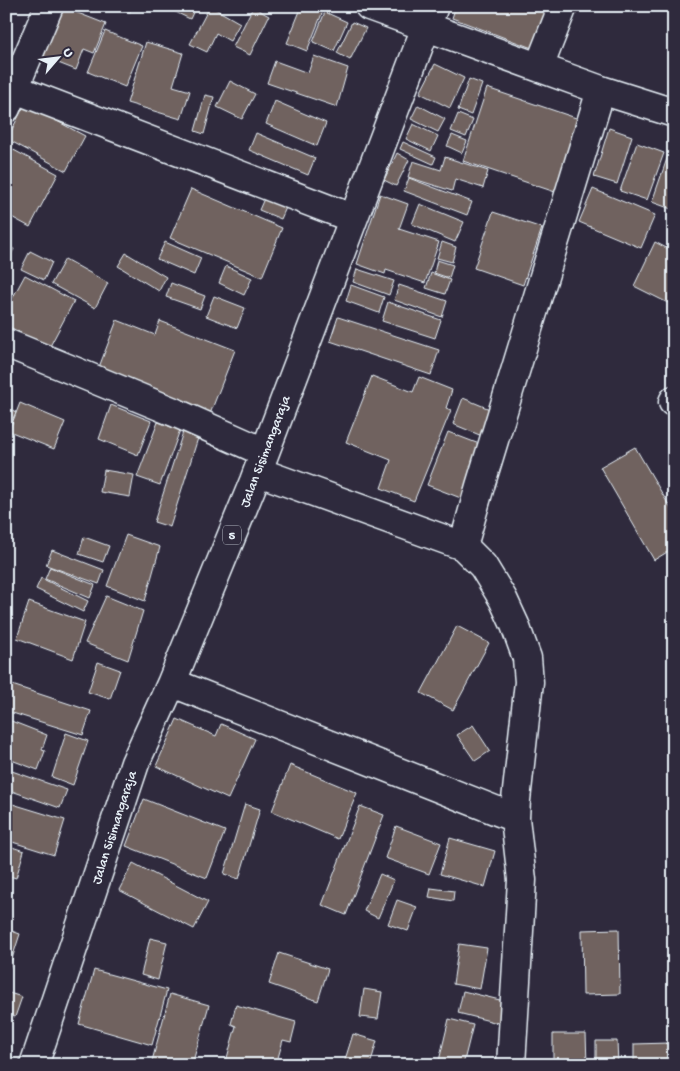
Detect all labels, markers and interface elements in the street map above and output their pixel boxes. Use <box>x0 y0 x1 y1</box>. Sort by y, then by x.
north arrow <box>32 32 82 82</box>
text: U <box>58 46 77 61</box>
street label: Jalan Sisimangaraja <box>237 392 296 510</box>
road number: 5 <box>223 526 241 544</box>
street label: Jalan Sisimangaraja <box>89 768 142 887</box>

